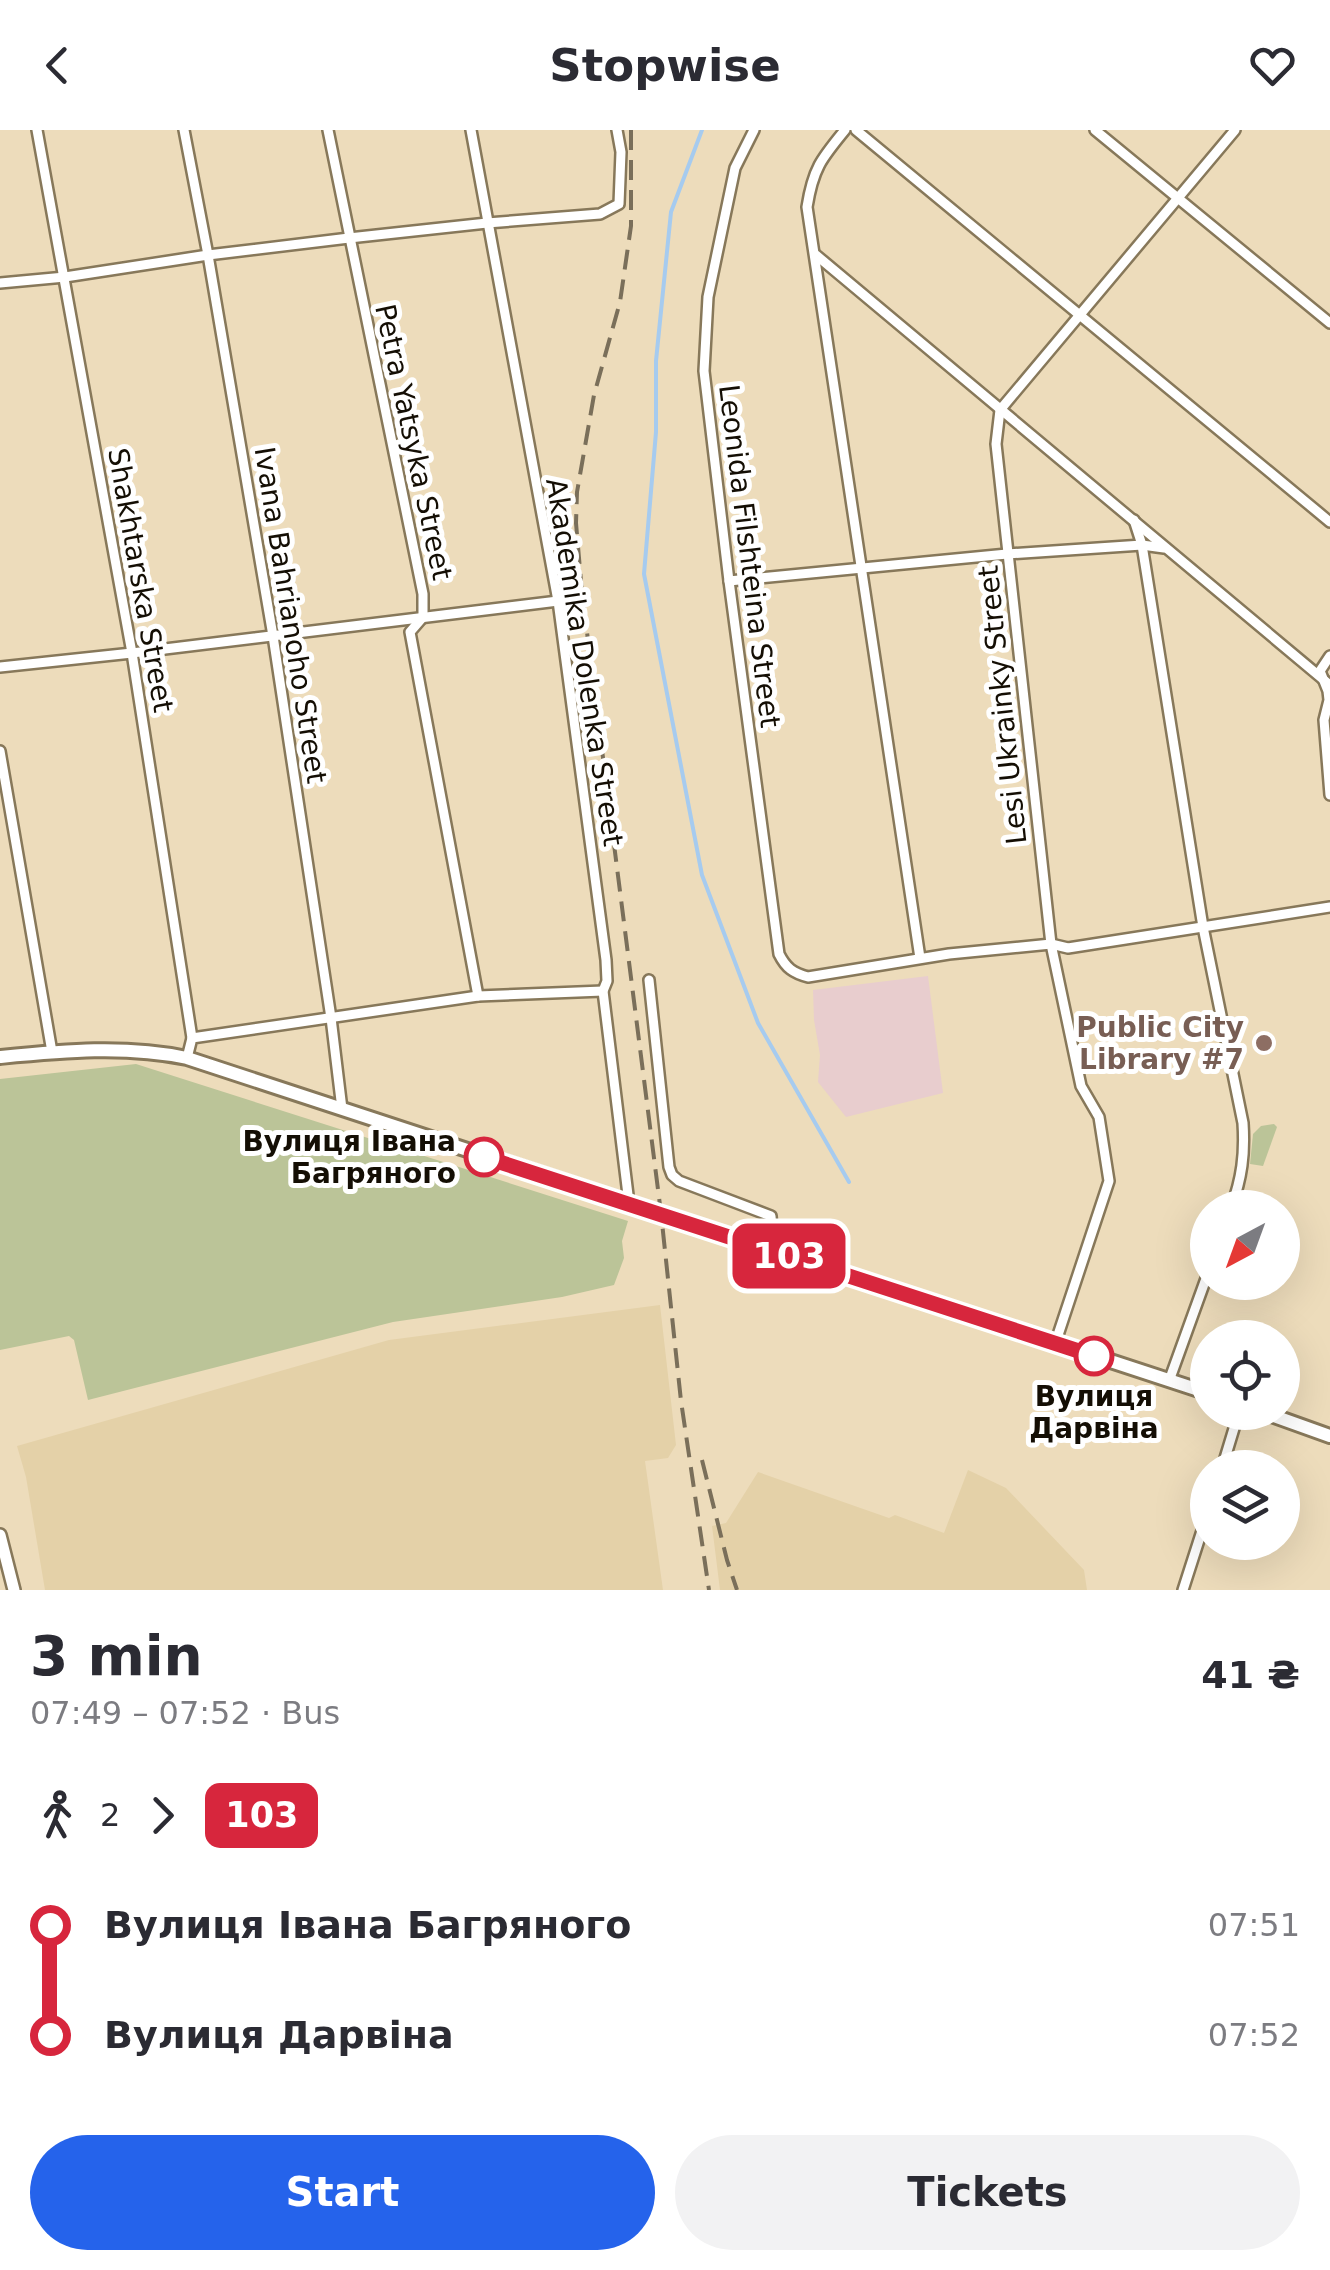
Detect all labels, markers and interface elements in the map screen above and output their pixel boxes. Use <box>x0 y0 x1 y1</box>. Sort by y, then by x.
icon: back <box>30 38 85 93</box>
icon: heart <box>1245 38 1300 93</box>
text: Stopwise <box>549 39 781 92</box>
street label: Petra Yatsyka Street <box>368 301 459 583</box>
street label: Leonida Filshteina Street <box>712 383 787 730</box>
street label: Shakhtarska Street <box>101 445 180 715</box>
street label: Ivana Bahrianoho Street <box>248 445 333 786</box>
street label: Akademika Dolenka Street <box>539 476 630 848</box>
street label: Lesi Ukrainky Street <box>971 564 1034 846</box>
place label: Public City Library #7 <box>1076 1011 1244 1076</box>
marker: Public City Library #7 <box>1253 1032 1275 1054</box>
place label: Вулиця Івана Багряного <box>243 1125 456 1190</box>
marker: Вулиця Івана Багряного <box>465 1138 503 1176</box>
north arrow <box>1190 1190 1300 1300</box>
map controls <box>1190 1190 1300 1560</box>
line badge: 103 <box>732 1224 846 1288</box>
text: 103 <box>752 1236 826 1276</box>
button: locate <box>1190 1320 1300 1430</box>
marker: Вулиця Дарвіна <box>1075 1337 1113 1375</box>
place label: Вулиця Дарвіна <box>1029 1380 1159 1445</box>
button: layers <box>1190 1450 1300 1560</box>
text: 3 min <box>30 1624 203 1688</box>
text: 41 ₴ <box>1201 1653 1300 1697</box>
text: 07:49 – 07:52 · Bus <box>30 1694 340 1732</box>
icon: walk <box>30 1788 85 1843</box>
icon: forward <box>135 1788 190 1843</box>
text: 103 <box>225 1795 298 1835</box>
text: 2 <box>100 1796 120 1834</box>
text: Вулиця Івана Багряного <box>104 1903 631 1947</box>
text: 07:51 <box>1208 1906 1300 1944</box>
text: Вулиця Дарвіна <box>104 2013 454 2057</box>
text: 07:52 <box>1208 2016 1300 2054</box>
button: Start <box>30 2135 655 2250</box>
button: Tickets <box>675 2135 1300 2250</box>

